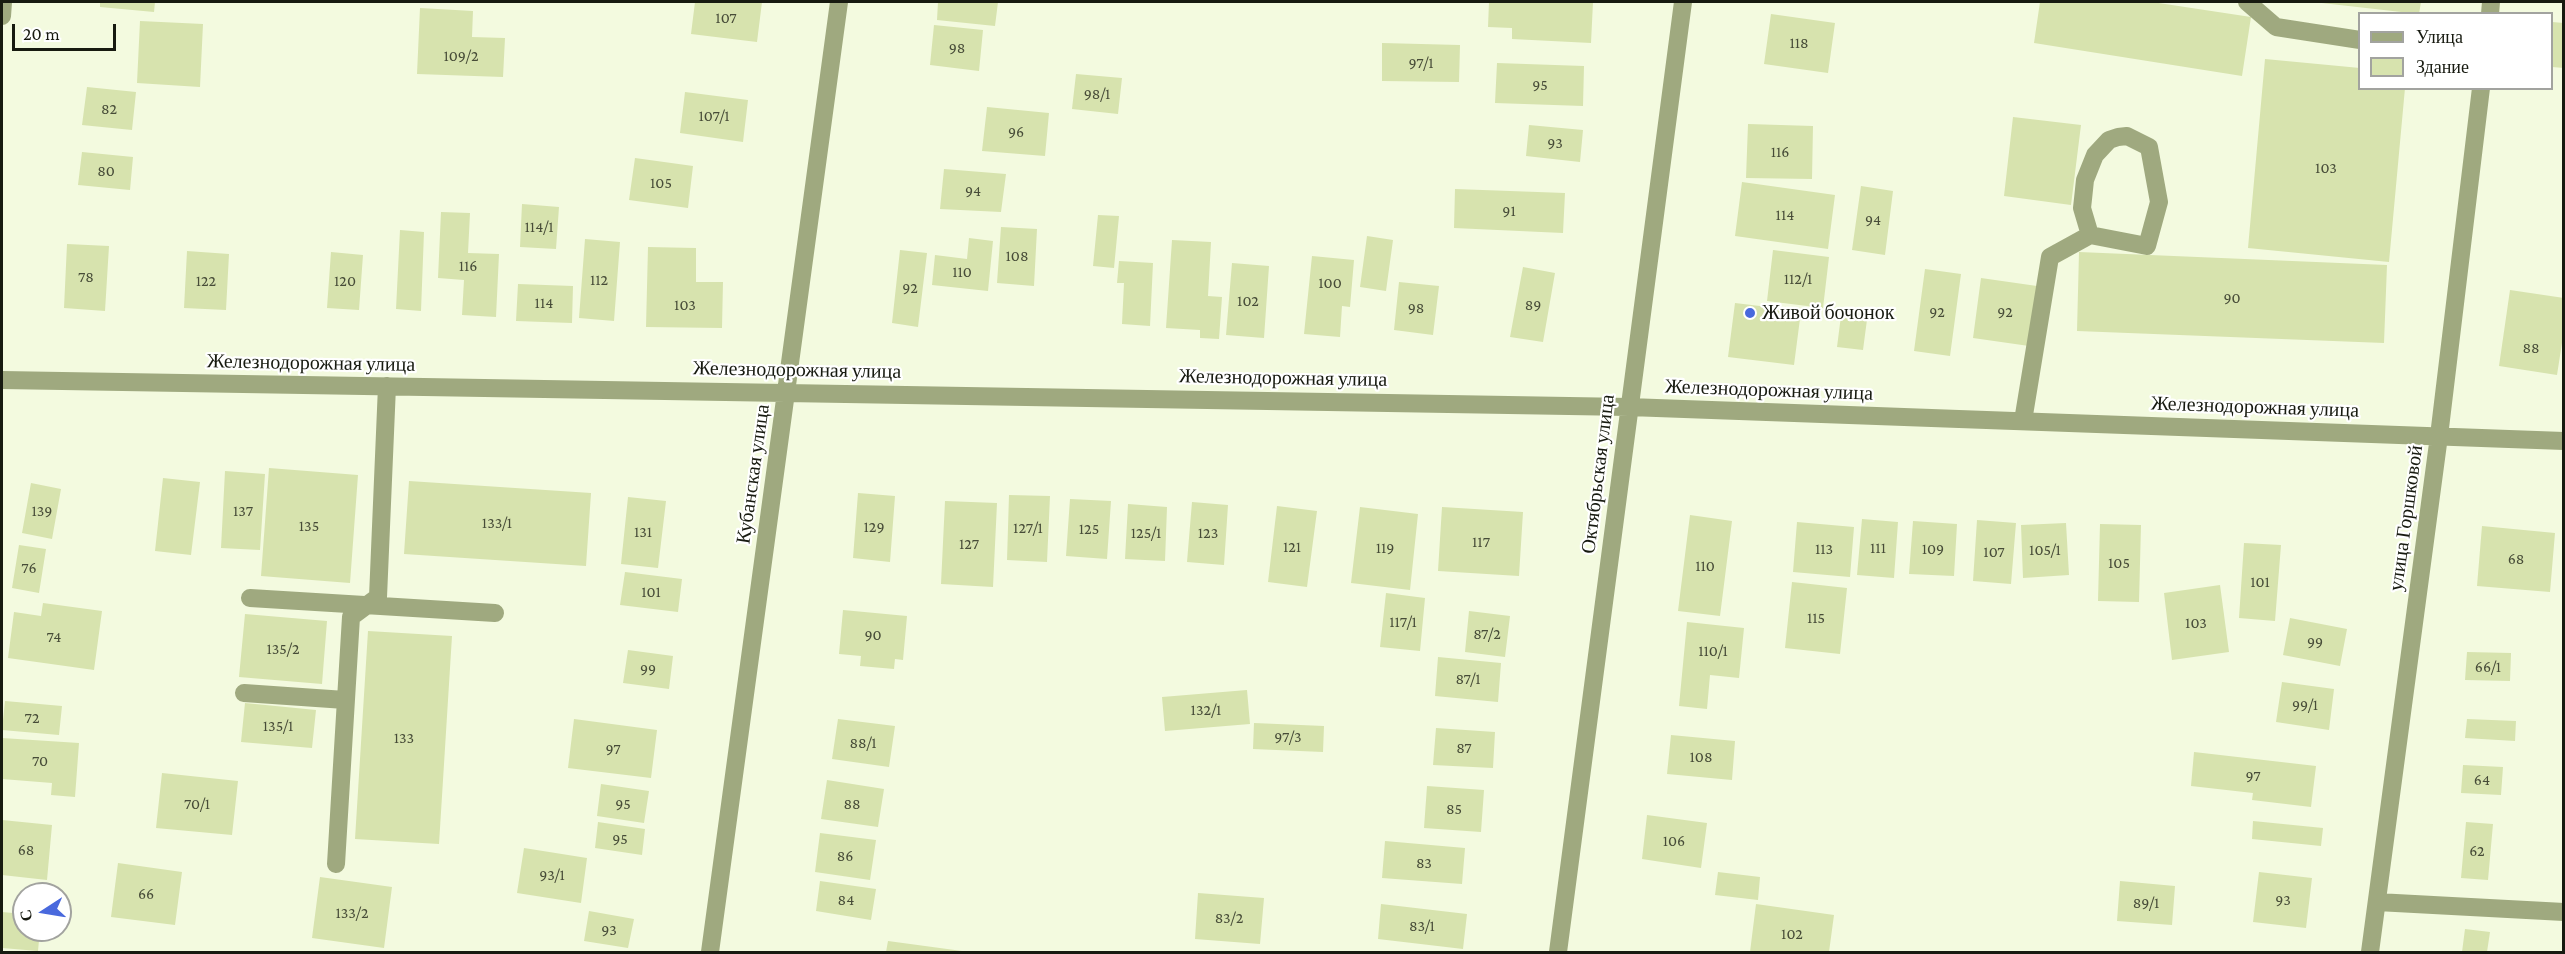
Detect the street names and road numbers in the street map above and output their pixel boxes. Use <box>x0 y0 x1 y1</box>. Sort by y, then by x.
street label: Железнодорожная улица <box>207 349 415 377</box>
street label: Железнодорожная улица <box>693 356 901 384</box>
street label: Железнодорожная улица <box>1179 364 1387 392</box>
street label: Железнодорожная улица <box>1664 374 1874 406</box>
street label: Железнодорожная улица <box>2150 391 2360 423</box>
street label: Октябрьская улица <box>1576 393 1620 555</box>
street label: Кубанская улица <box>731 403 775 545</box>
street label: улица Горшковой <box>2384 444 2428 592</box>

